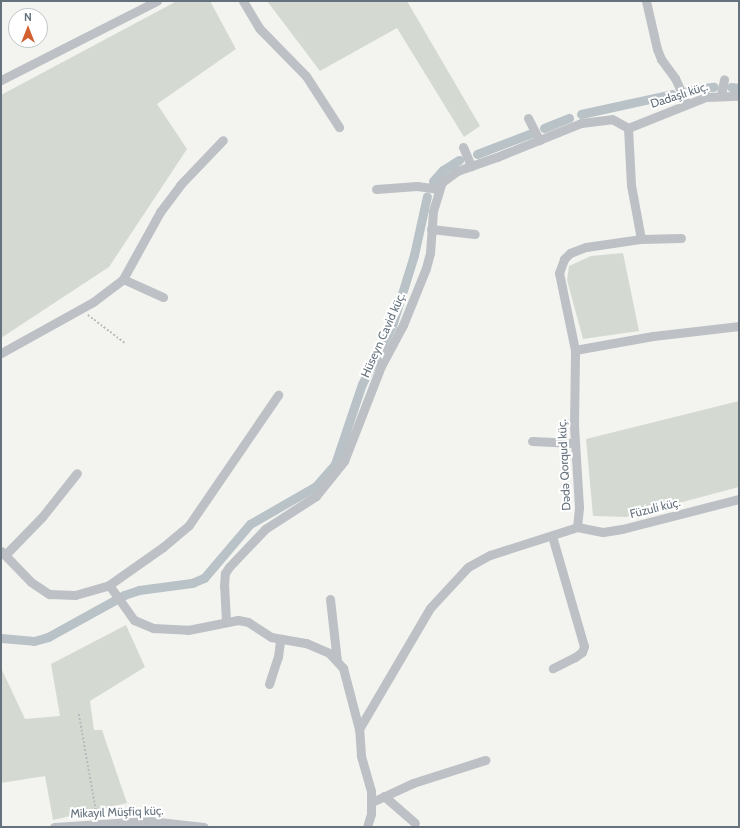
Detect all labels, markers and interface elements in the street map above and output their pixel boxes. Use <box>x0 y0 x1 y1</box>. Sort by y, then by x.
north arrow <box>8 8 48 48</box>
text: N <box>24 10 32 24</box>
street label: Dadaşlı küç. <box>649 79 709 111</box>
street label: Hüseyn Cavid küç. <box>358 290 408 380</box>
street label: Dədə Qorqud küç. <box>554 419 574 511</box>
street label: Füzuli küç. <box>628 495 682 521</box>
street label: Mikayıl Müşfiq küç. <box>70 803 164 821</box>

